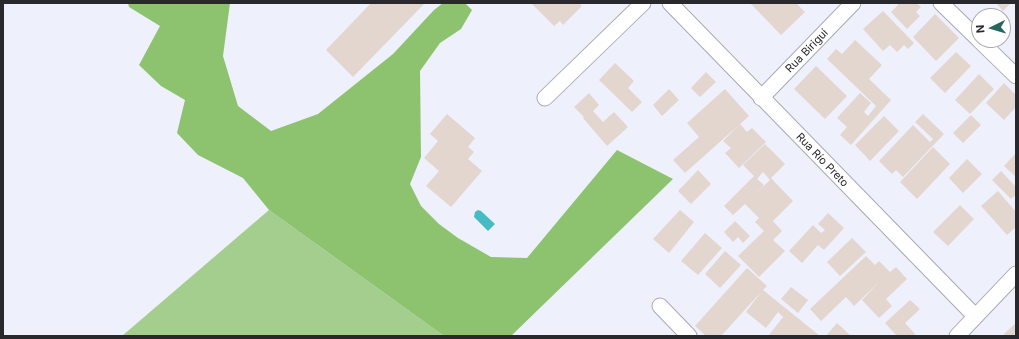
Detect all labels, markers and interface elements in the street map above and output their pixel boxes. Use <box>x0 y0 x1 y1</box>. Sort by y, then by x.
north arrow <box>971 8 1011 48</box>
text: N <box>973 24 987 34</box>
street label: Rua Birigui <box>783 26 831 76</box>
street label: Rua Río Preto <box>793 130 851 190</box>

